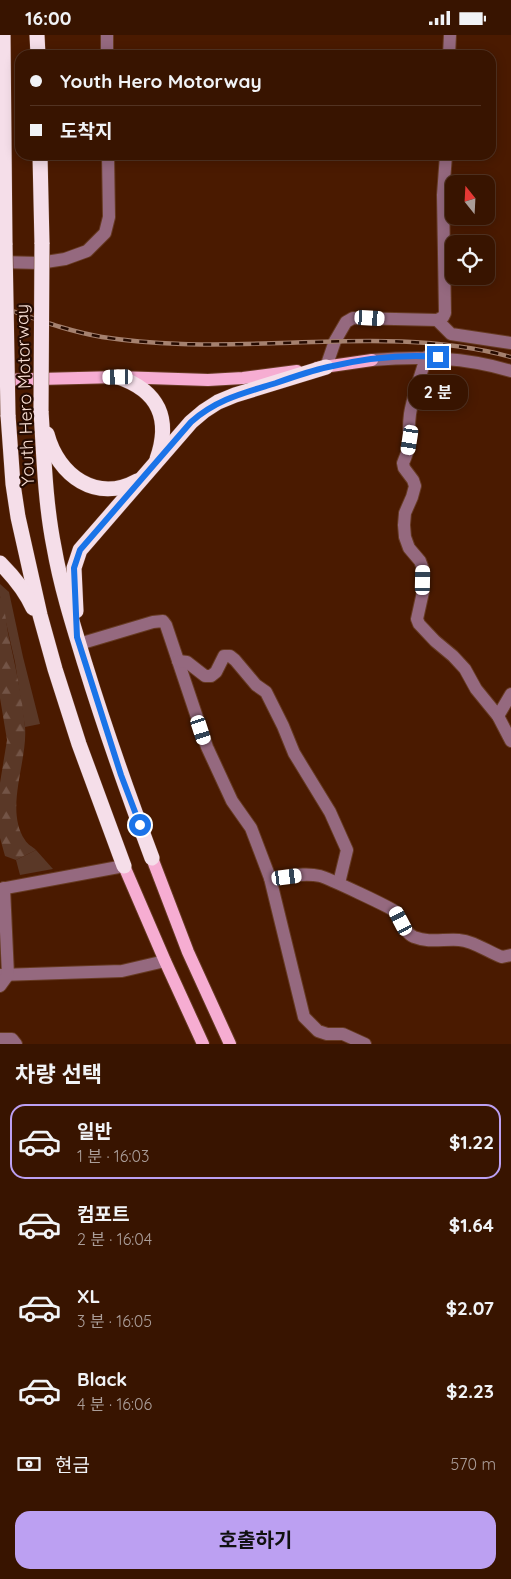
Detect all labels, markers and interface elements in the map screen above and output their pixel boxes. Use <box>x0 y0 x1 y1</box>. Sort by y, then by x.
text: 16:00 <box>25 6 71 30</box>
text: Youth Hero Motorway <box>60 69 262 93</box>
text: 도착지 <box>60 119 112 143</box>
north arrow <box>445 175 495 225</box>
map controls <box>445 175 495 285</box>
button: locate <box>445 235 495 285</box>
street label: Youth Hero Motorway <box>10 303 39 487</box>
car <box>354 310 385 326</box>
route end <box>427 346 449 368</box>
car <box>102 369 133 385</box>
callout: 2 분 <box>408 375 468 409</box>
text: 2 분 <box>424 382 452 402</box>
car <box>400 424 419 456</box>
car <box>415 565 430 595</box>
car <box>189 713 212 747</box>
route start <box>129 814 151 836</box>
car <box>271 868 302 886</box>
car <box>387 904 414 938</box>
text: 차량 선택 <box>15 1060 102 1088</box>
icon: car <box>17 1119 62 1164</box>
text: 일반 <box>77 1119 112 1143</box>
text: $1.22 <box>449 1130 494 1154</box>
text: 1 분 · 16:03 <box>77 1146 149 1166</box>
icon: car <box>17 1202 62 1247</box>
text: 컴포트 <box>77 1202 129 1226</box>
text: $1.64 <box>449 1213 494 1237</box>
text: 2 분 · 16:04 <box>77 1229 152 1249</box>
text: XL <box>77 1284 100 1308</box>
icon: car <box>17 1285 62 1330</box>
text: $2.07 <box>446 1296 494 1320</box>
text: 3 분 · 16:05 <box>77 1311 152 1331</box>
text: Black <box>77 1367 127 1391</box>
icon: car <box>17 1368 62 1413</box>
text: $2.23 <box>446 1379 494 1403</box>
text: 4 분 · 16:06 <box>77 1394 152 1414</box>
icon: cash <box>15 1450 43 1478</box>
text: 현금 <box>55 1453 90 1477</box>
text: 570 m <box>451 1454 496 1474</box>
button: 호출하기 <box>15 1511 496 1569</box>

